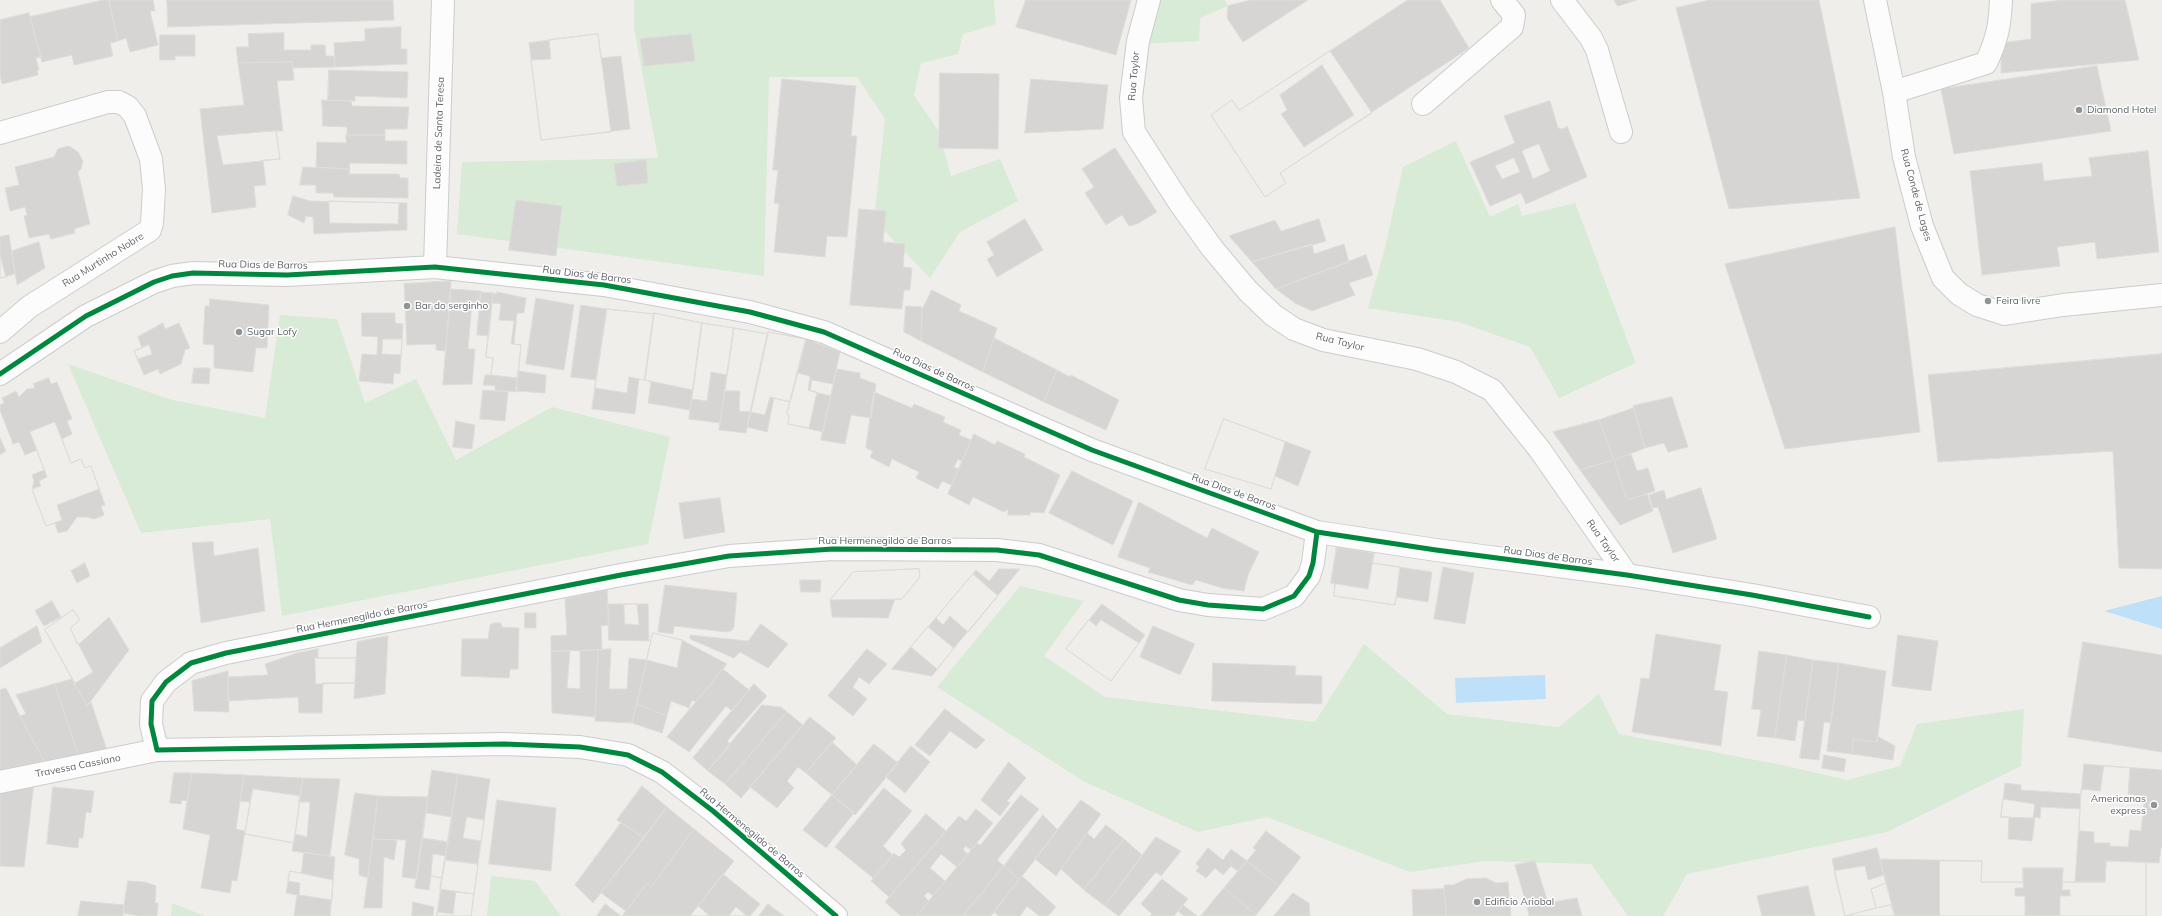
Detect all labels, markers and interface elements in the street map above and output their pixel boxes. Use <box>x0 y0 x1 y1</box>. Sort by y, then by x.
street label: Rua Taylor <box>1126 51 1142 101</box>
street label: Ladeira de Santa Teresa <box>431 77 447 189</box>
place label: Diamond Hotel <box>2087 104 2156 116</box>
marker: Diamond Hotel <box>2074 105 2084 115</box>
street label: Rua Conde de Lages <box>1898 147 1934 243</box>
street label: Rua Murtinho Nobre <box>60 230 146 290</box>
street label: Rua Dias de Barros <box>218 258 308 272</box>
street label: Rua Dias de Barros <box>542 264 632 286</box>
place label: Feira livre <box>1996 295 2041 307</box>
marker: Feira livre <box>1983 296 1993 306</box>
place label: Bar do serginho <box>415 300 488 312</box>
marker: Bar do serginho <box>402 301 412 311</box>
place label: Sugar Lofy <box>247 326 297 338</box>
marker: Sugar Lofy <box>234 327 244 337</box>
street label: Rua Taylor <box>1315 330 1365 354</box>
street label: Rua Dias de Barros <box>891 346 977 394</box>
street label: Rua Dias de Barros <box>1190 471 1278 513</box>
street label: Rua Taylor <box>1584 517 1622 565</box>
street label: Rua Hermenegildo de Barros <box>818 535 952 547</box>
street label: Rua Dias de Barros <box>1503 544 1593 568</box>
street label: Rua Hermenegildo de Barros <box>295 598 429 636</box>
street label: Travessa Cassiano <box>34 752 122 780</box>
street label: Rua Hermenegildo de Barros <box>697 786 807 880</box>
place label: Americanas express <box>2091 793 2146 816</box>
marker: Americanas express <box>2149 800 2159 810</box>
place label: Edificio Ariobal <box>1485 896 1554 908</box>
marker: Edificio Ariobal <box>1472 897 1482 907</box>

